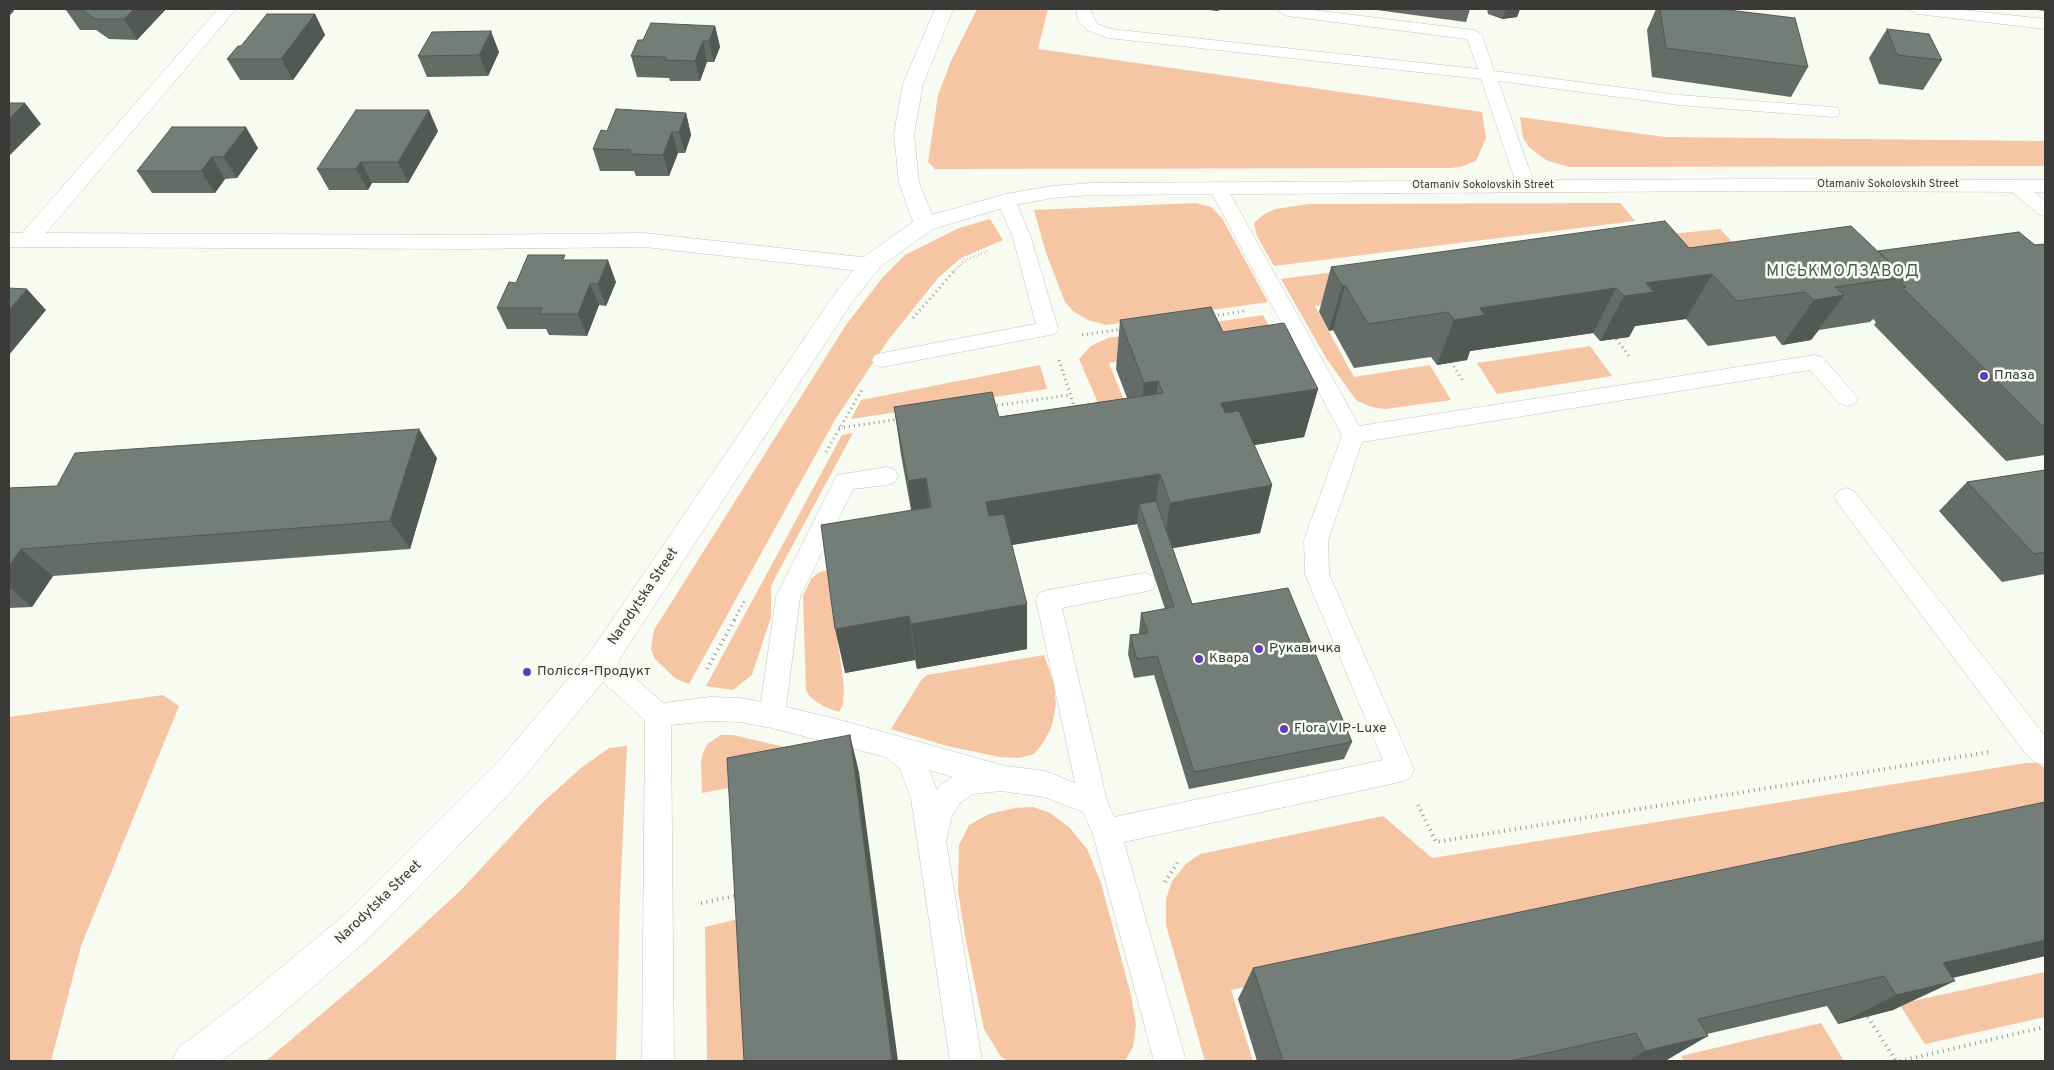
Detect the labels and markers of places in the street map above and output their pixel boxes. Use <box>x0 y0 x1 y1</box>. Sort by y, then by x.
place label: Плаза <box>1994 368 2035 384</box>
marker: Плаза <box>1978 370 1990 382</box>
place label: Рукавичка <box>1269 641 1341 657</box>
marker: Рукавичка <box>1253 643 1265 655</box>
place label: Квара <box>1209 651 1249 667</box>
marker: Квара <box>1193 653 1205 665</box>
place label: Полісся-Продукт <box>537 664 650 680</box>
marker: Полісся-Продукт <box>521 666 533 678</box>
place label: Flora VIP-Luxe <box>1294 721 1387 737</box>
marker: Flora VIP-Luxe <box>1278 723 1290 735</box>

